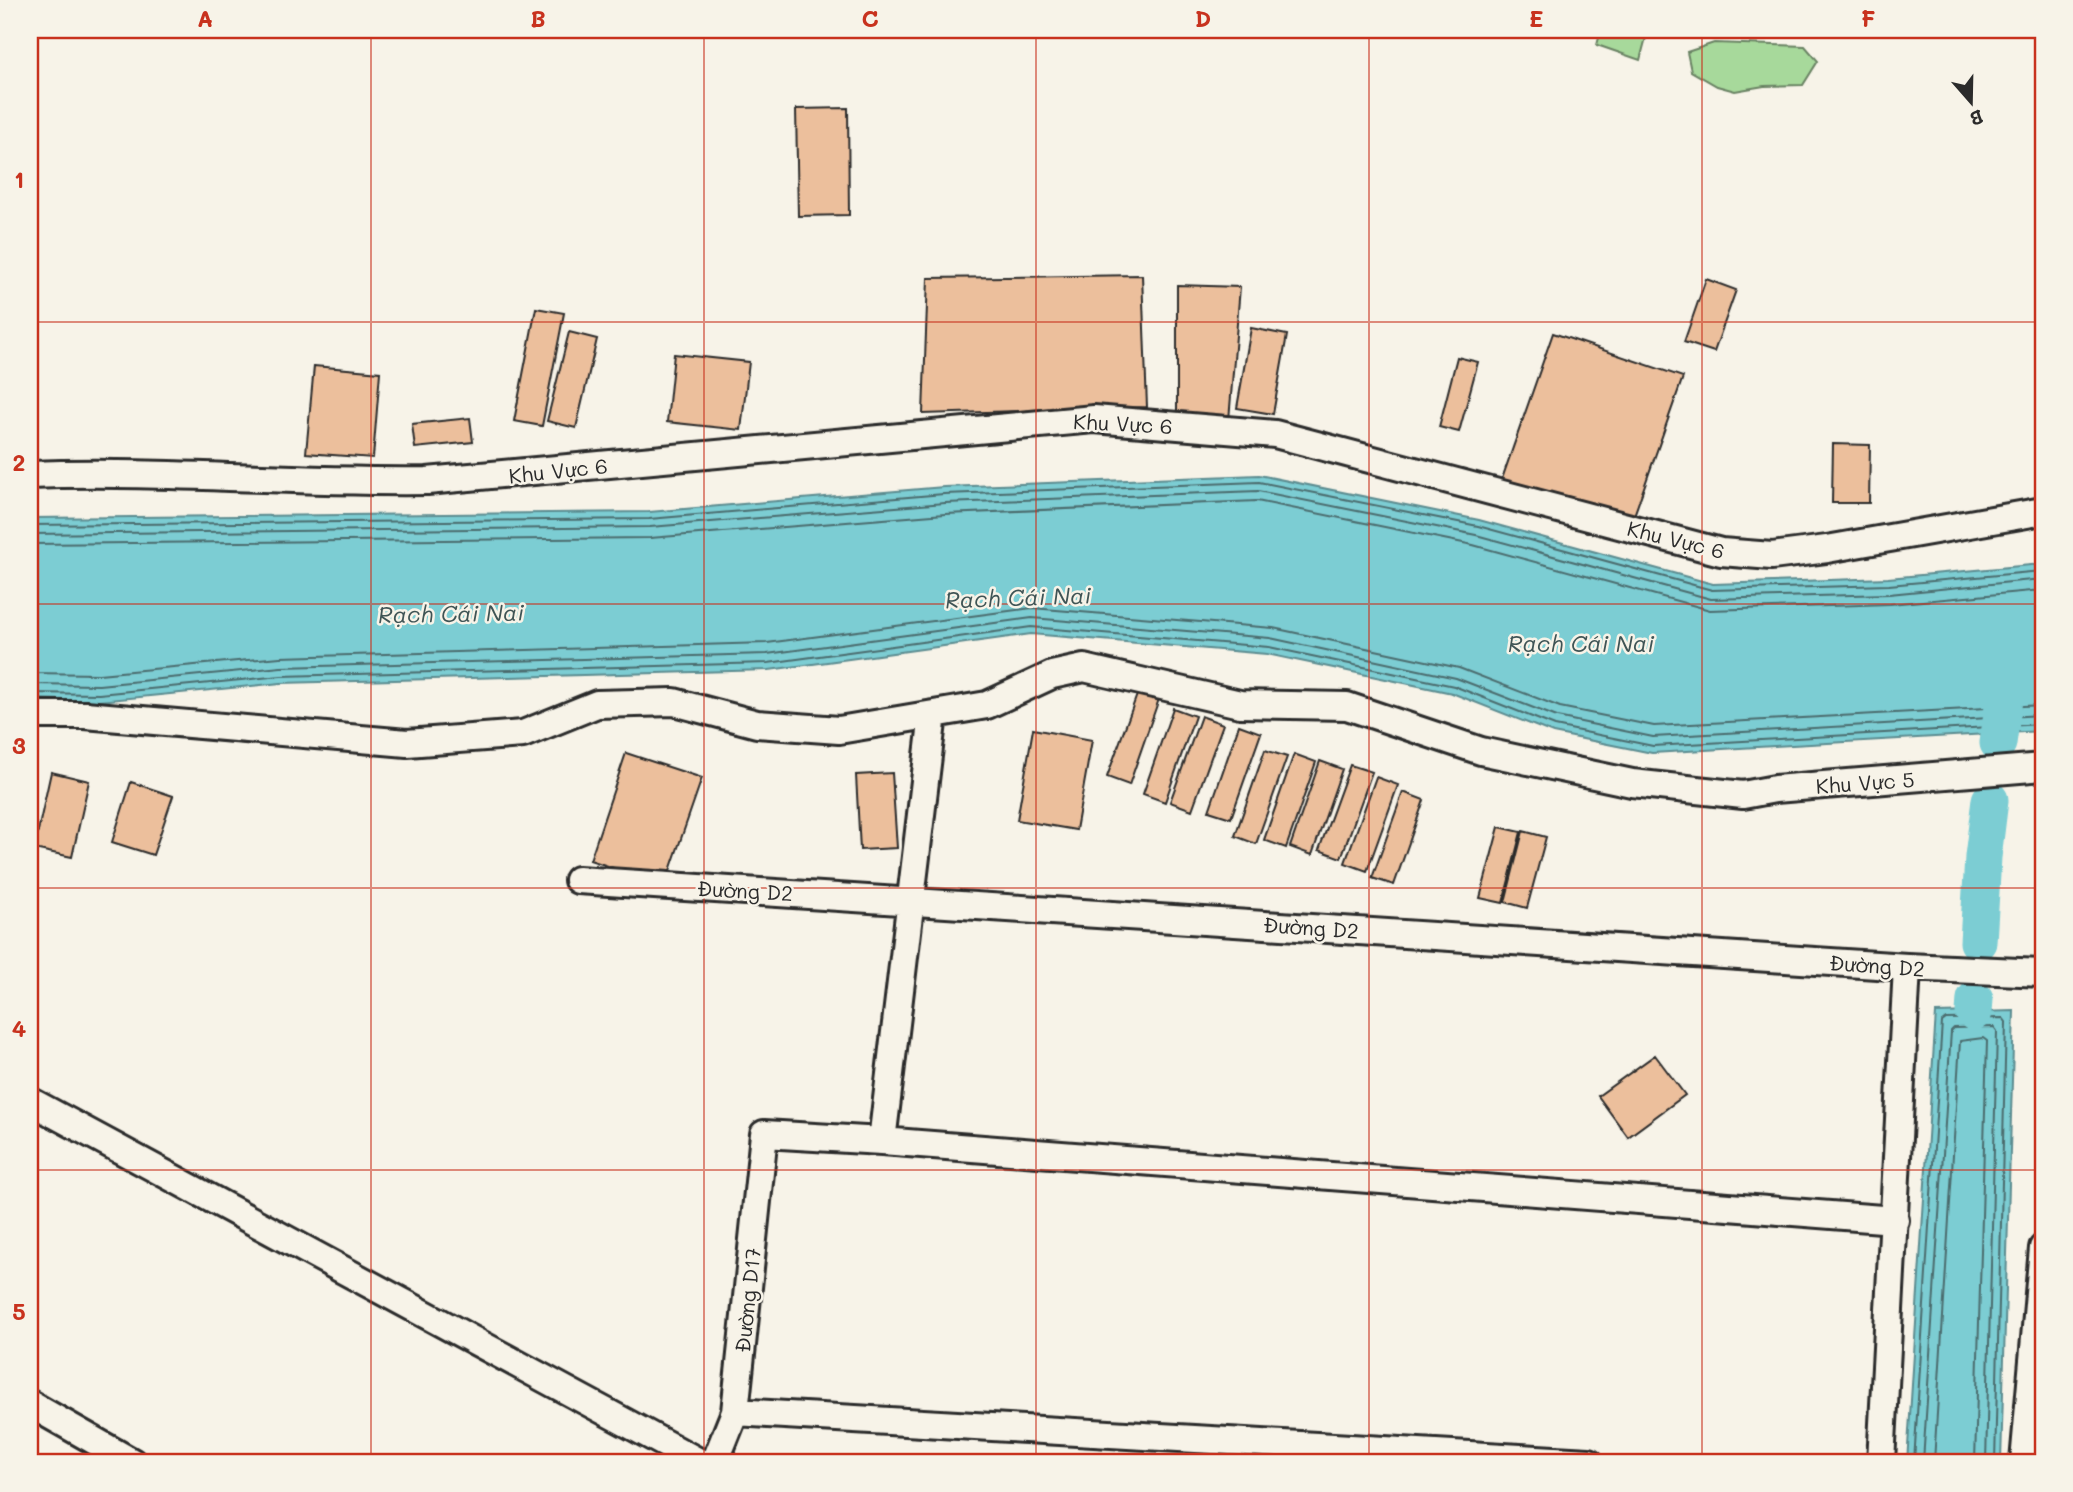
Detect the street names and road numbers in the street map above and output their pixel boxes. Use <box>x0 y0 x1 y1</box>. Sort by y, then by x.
street label: Khu Vực 6 <box>1073 407 1173 439</box>
street label: Khu Vực 6 <box>507 451 609 489</box>
street label: Khu Vực 6 <box>1624 514 1728 564</box>
street label: Khu Vực 5 <box>1815 765 1915 799</box>
street label: Đường D2 <box>696 874 794 906</box>
street label: Đường D2 <box>1262 910 1360 944</box>
street label: Đường D2 <box>1828 948 1926 982</box>
street label: Đường D17 <box>728 1246 766 1354</box>

